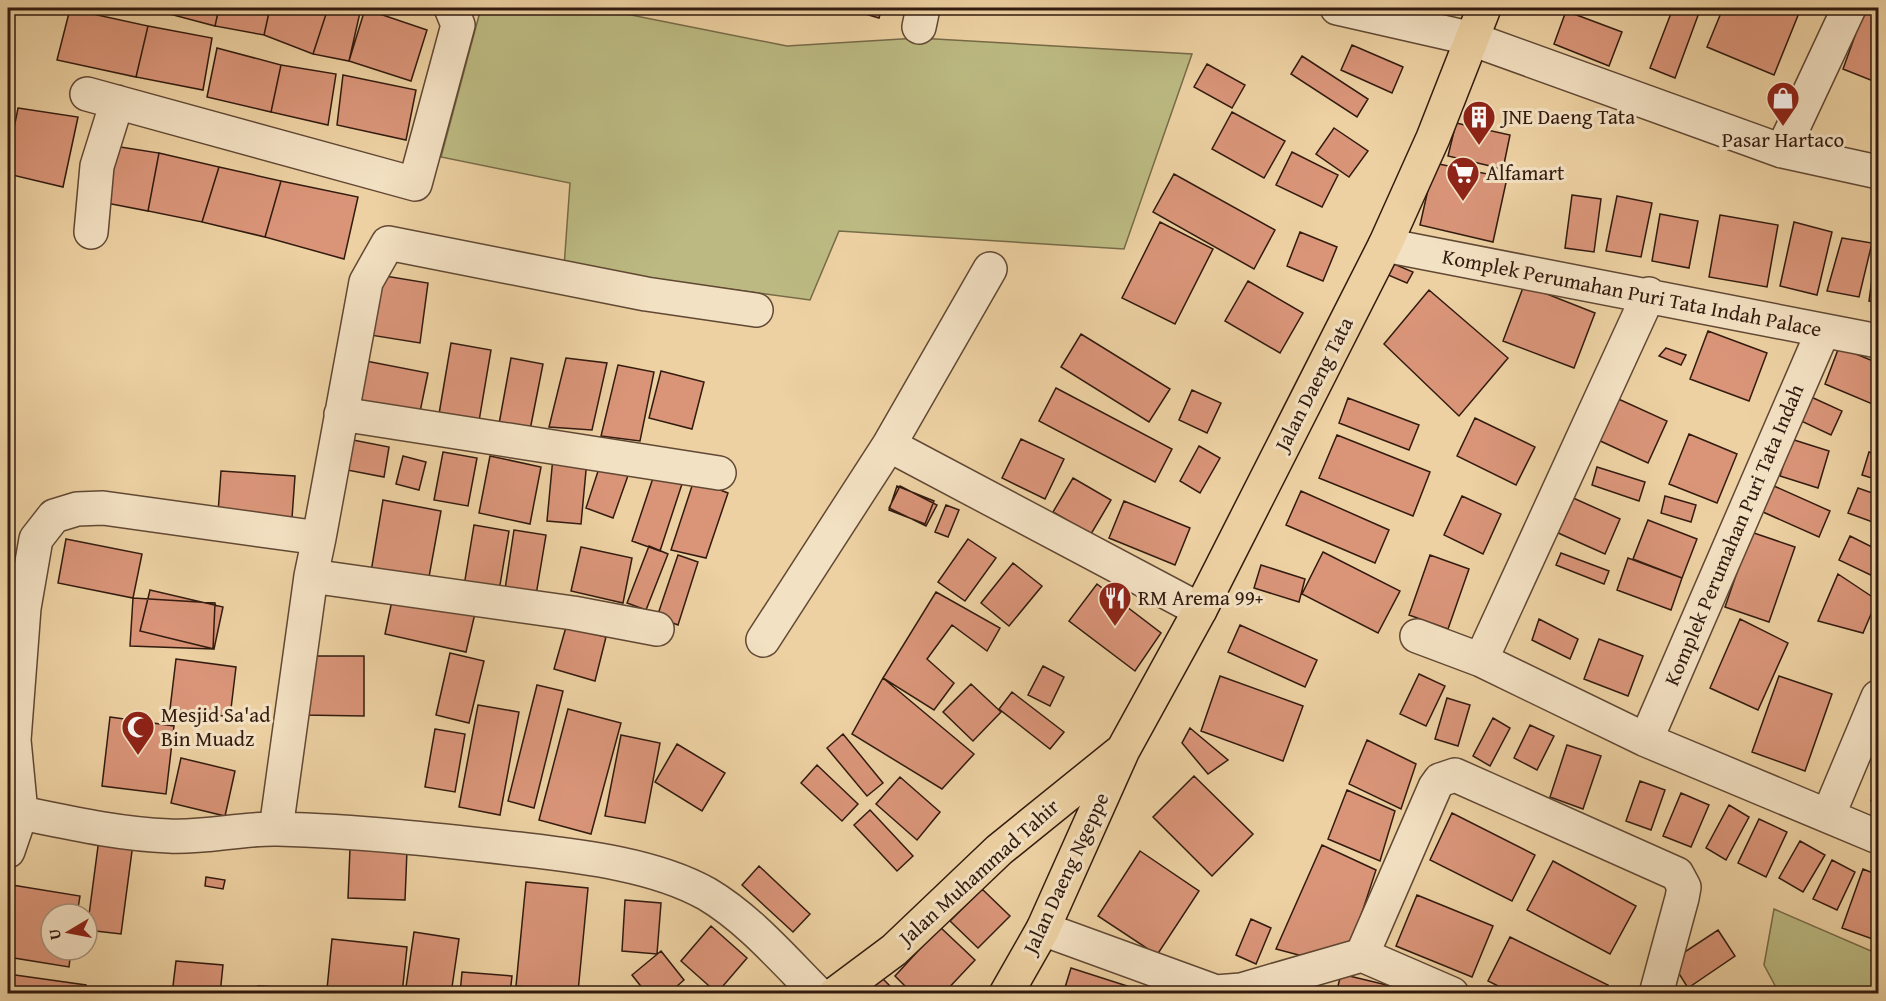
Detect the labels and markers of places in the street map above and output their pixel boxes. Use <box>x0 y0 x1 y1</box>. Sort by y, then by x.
shop icon: Pasar Hartaco <box>1765 80 1801 127</box>
building icon: JNE Daeng Tata <box>1461 99 1497 146</box>
place label: JNE Daeng Tata <box>1499 101 1635 132</box>
place label: Pasar Hartaco <box>1722 124 1844 155</box>
supermarket icon: Alfamart <box>1445 155 1481 202</box>
place label: Alfamart <box>1486 157 1565 188</box>
restaurant icon: RM Arema 99+ <box>1097 580 1133 627</box>
place label: RM Arema 99+ <box>1138 582 1264 613</box>
place label: Mesjid Sa'ad Bin Muadz <box>161 699 271 754</box>
mosque icon: Mesjid Sa'ad Bin Muadz <box>120 709 156 756</box>

